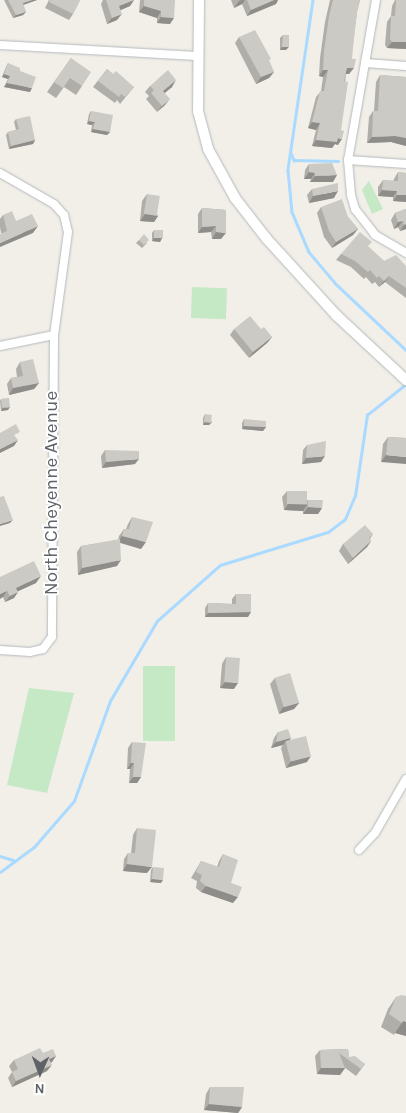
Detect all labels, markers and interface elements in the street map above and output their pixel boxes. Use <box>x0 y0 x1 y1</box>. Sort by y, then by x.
street label: North Cheyenne Avenue <box>41 391 63 595</box>
north arrow <box>15 1048 65 1098</box>
text: N <box>34 1080 45 1097</box>

